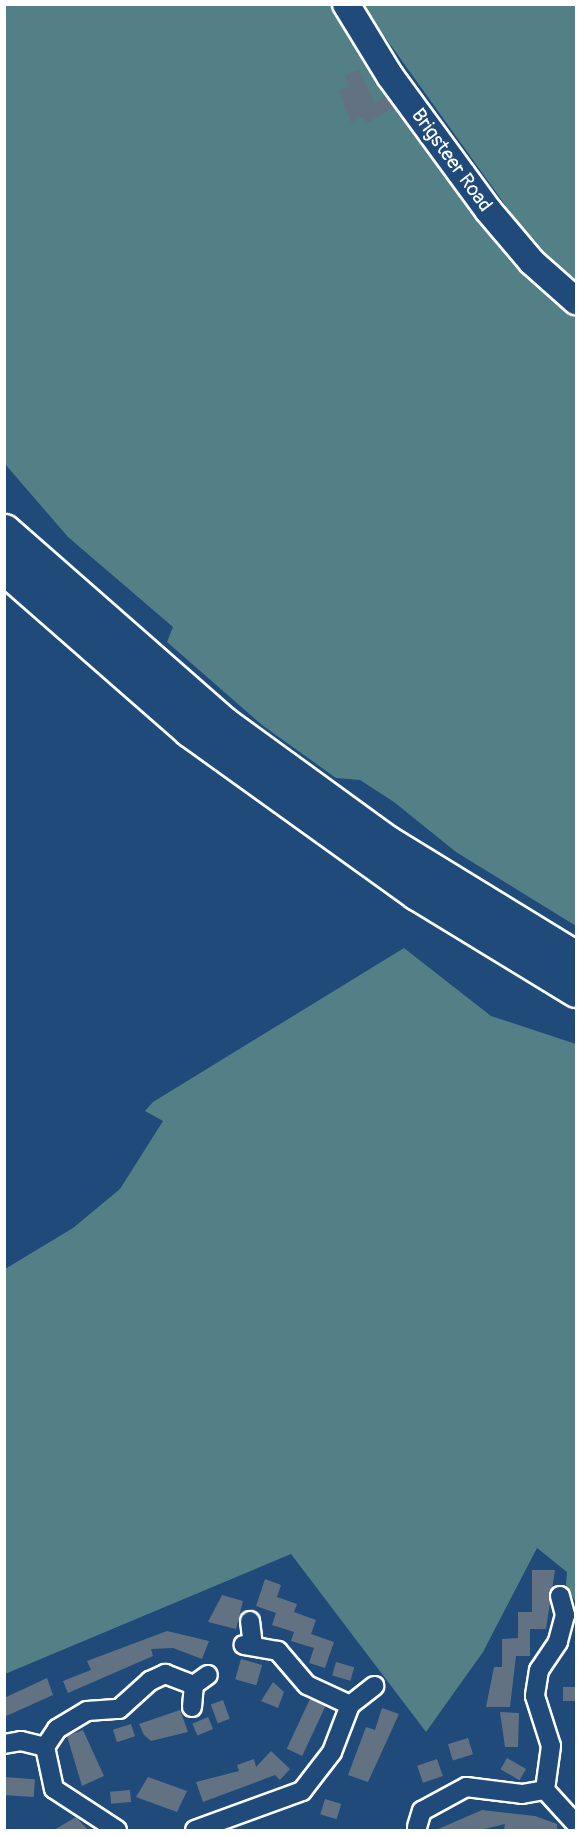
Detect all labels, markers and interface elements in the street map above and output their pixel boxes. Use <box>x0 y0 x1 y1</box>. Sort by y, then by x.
street label: Brigsteer Road <box>407 104 497 216</box>

